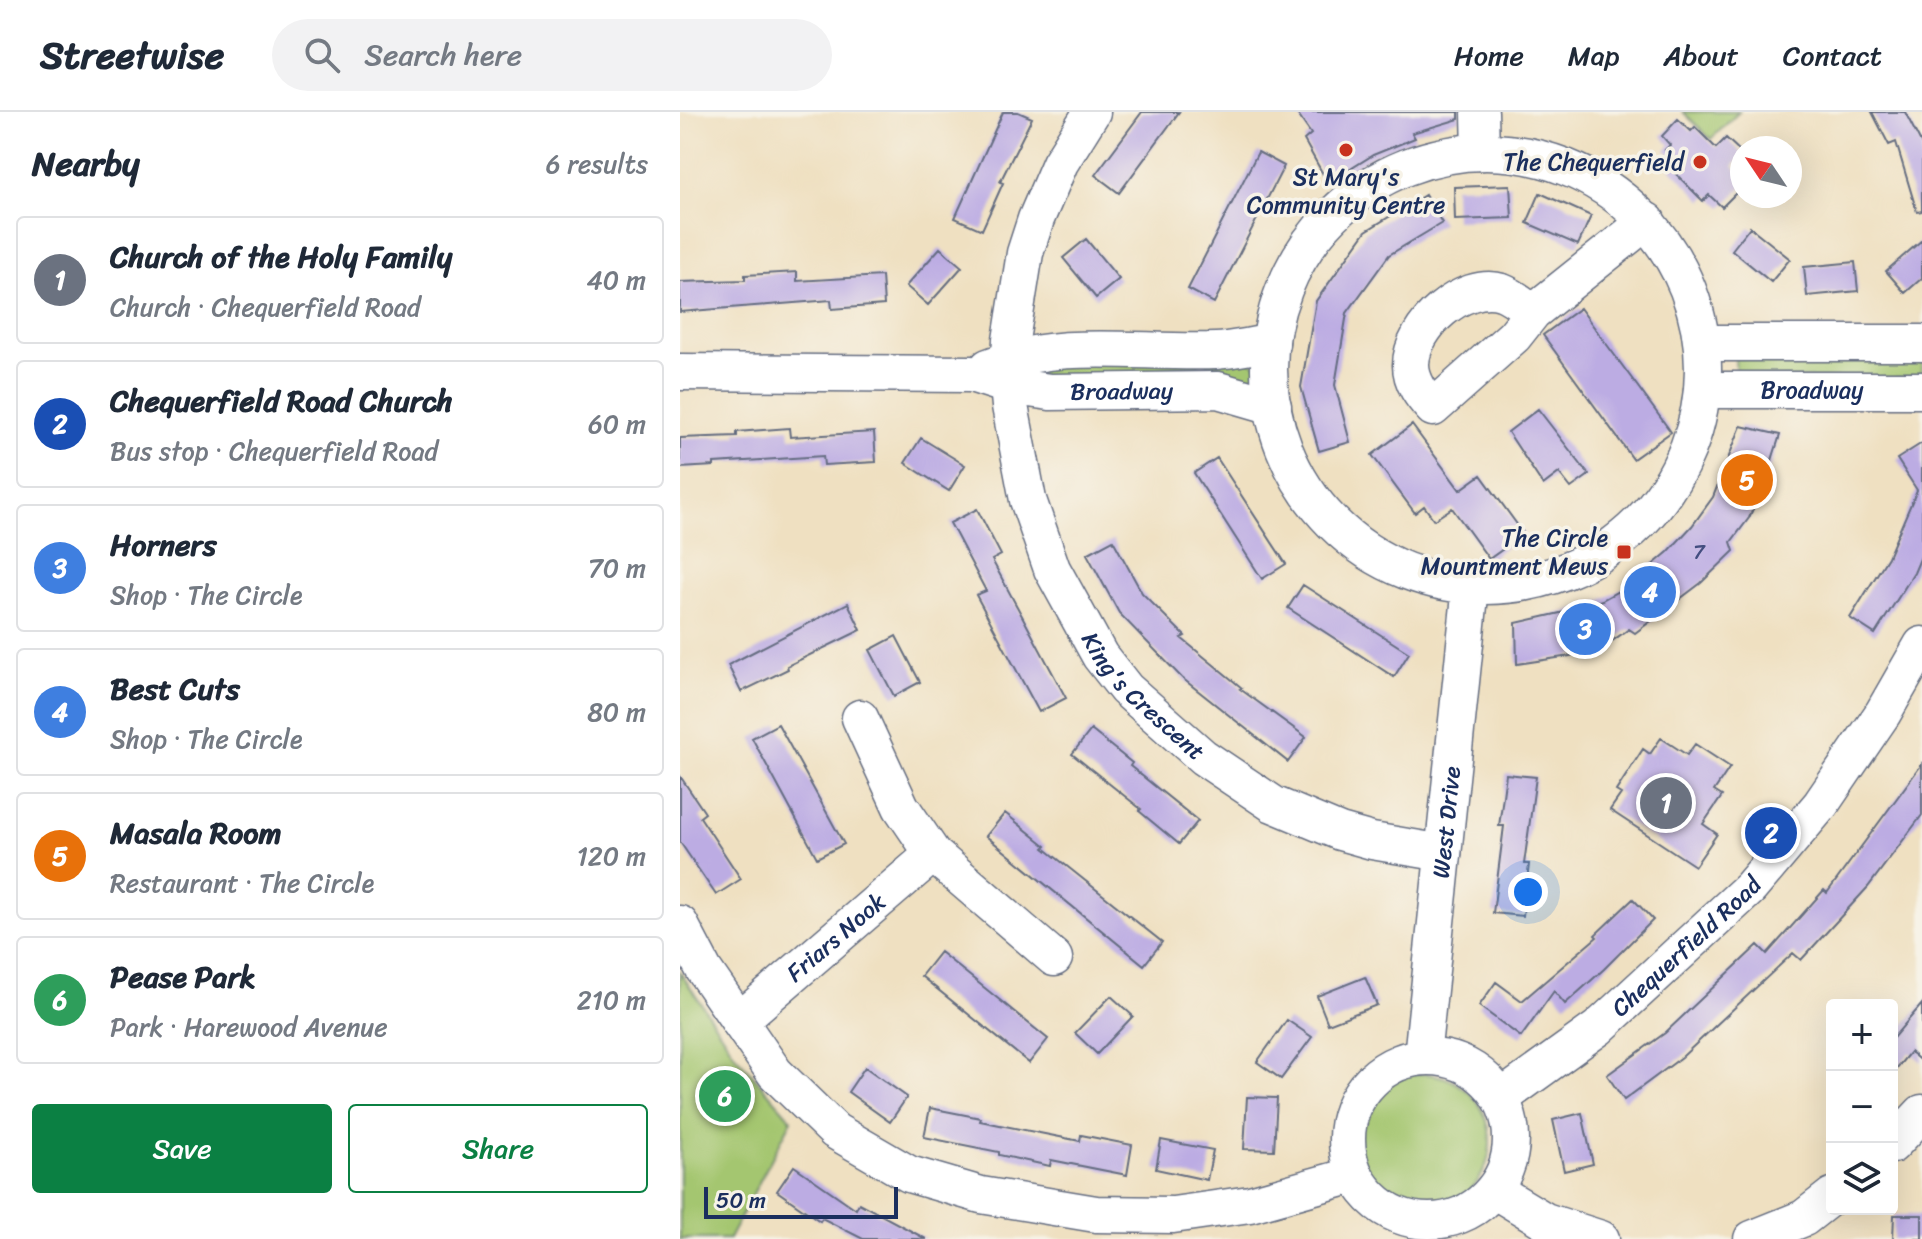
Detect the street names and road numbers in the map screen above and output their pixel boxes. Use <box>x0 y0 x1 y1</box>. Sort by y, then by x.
street label: Broadway <box>1760 369 1864 411</box>
street label: Broadway <box>1070 370 1174 413</box>
street label: King's Crescent <box>1070 624 1215 771</box>
street label: West Drive <box>1420 764 1473 880</box>
street label: Chequerfield Road <box>1601 866 1774 1027</box>
street label: Friars Nook <box>776 882 896 993</box>

